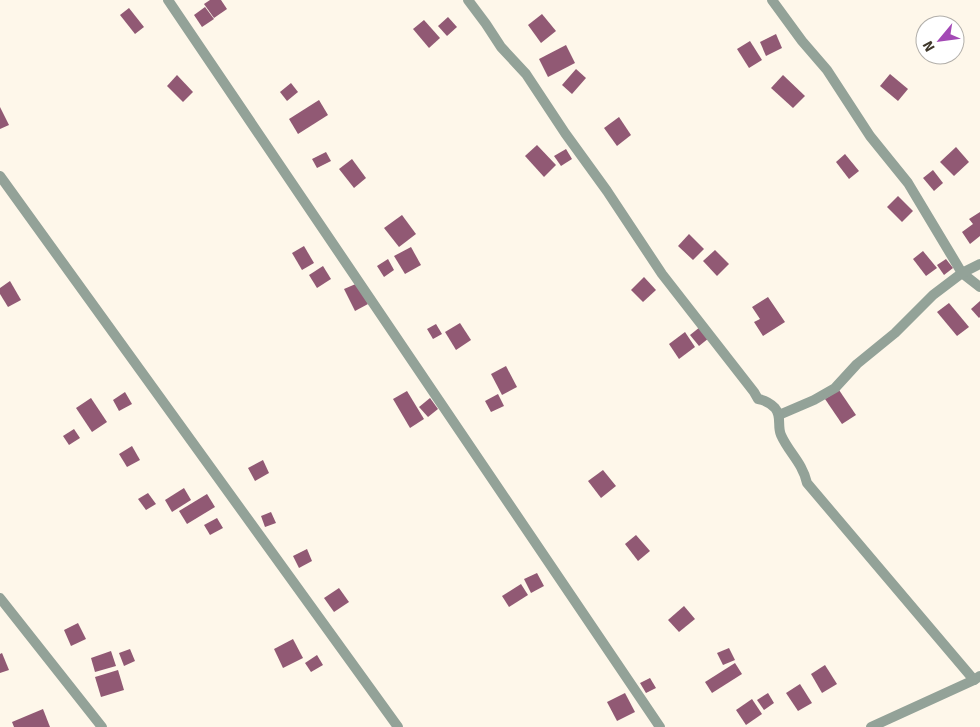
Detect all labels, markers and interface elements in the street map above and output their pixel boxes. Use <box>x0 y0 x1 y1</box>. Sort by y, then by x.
north arrow <box>915 15 965 65</box>
text: N <box>919 38 939 54</box>

